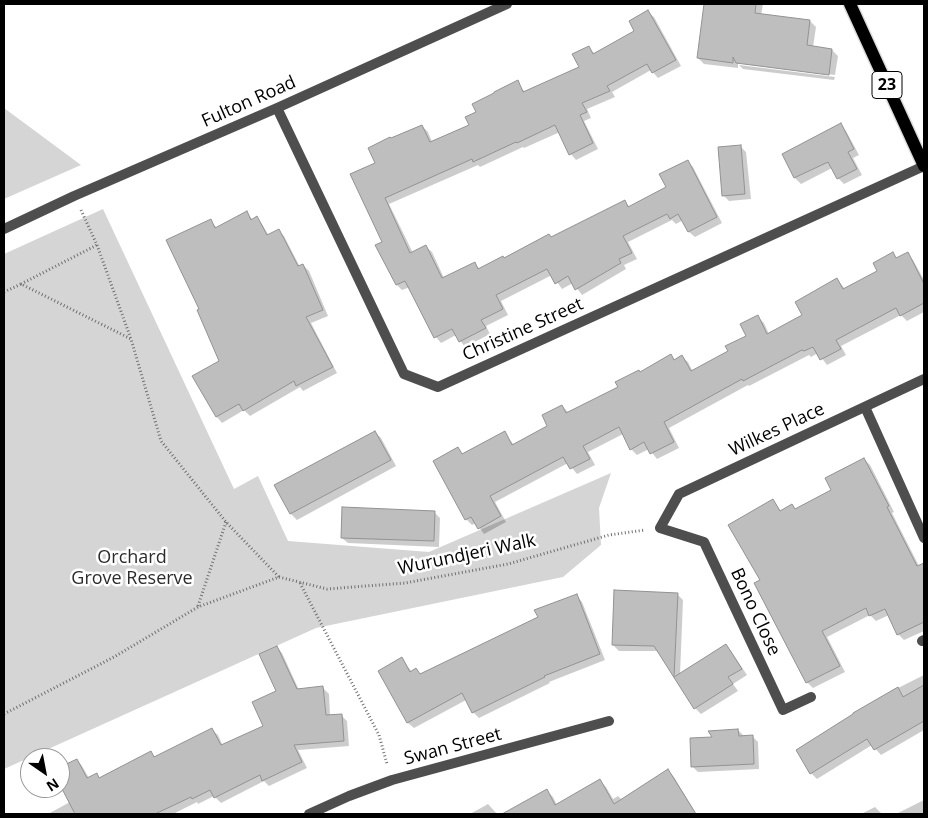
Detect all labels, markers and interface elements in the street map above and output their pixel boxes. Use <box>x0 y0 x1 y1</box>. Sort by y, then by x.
street label: Fulton Road <box>199 72 299 132</box>
road number: 23 <box>872 72 902 98</box>
street label: Christine Street <box>459 294 587 366</box>
street label: Wilkes Place <box>726 399 828 461</box>
street label: Wurundjeri Walk <box>396 530 538 580</box>
park label: Orchard Grove Reserve <box>71 547 193 590</box>
street label: Bono Close <box>725 565 785 659</box>
street label: Swan Street <box>402 724 504 770</box>
north arrow <box>20 748 70 798</box>
text: N <box>43 774 63 796</box>

